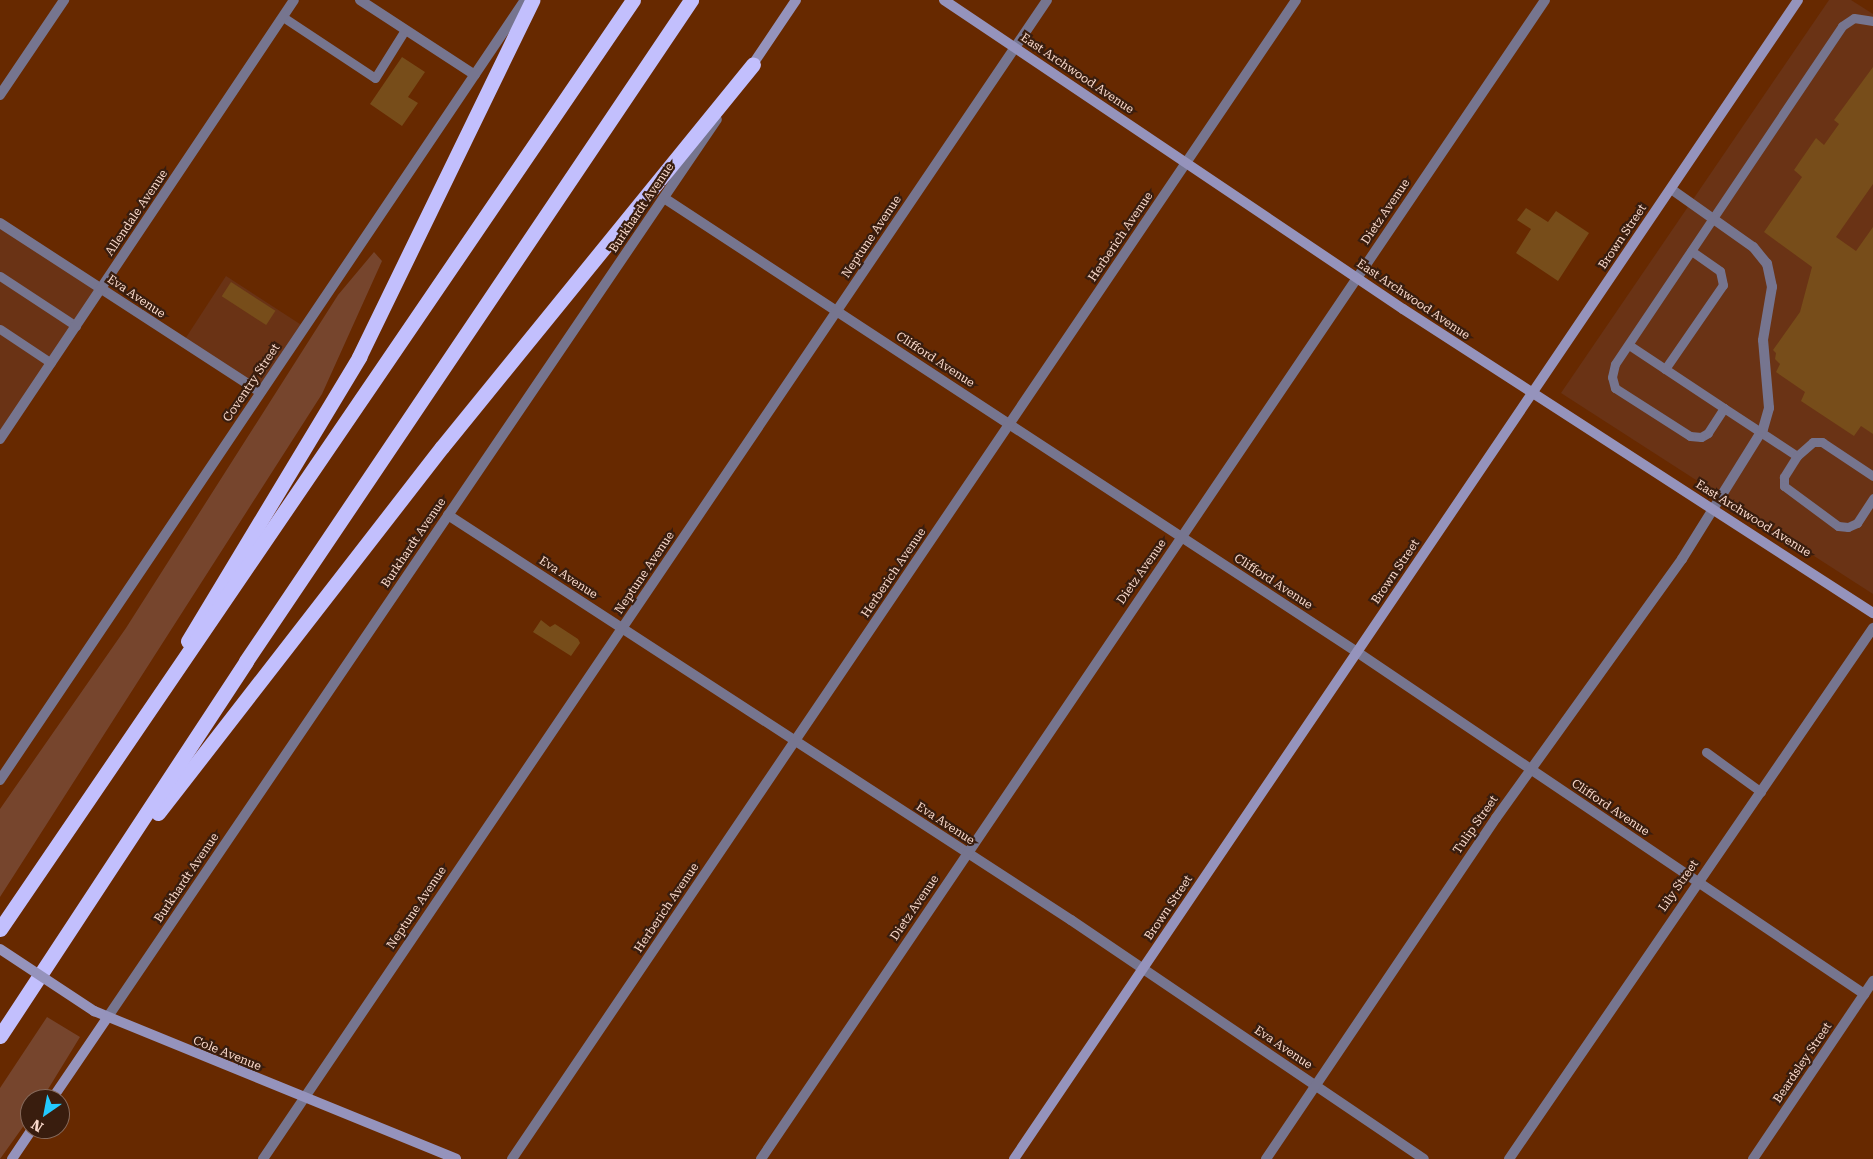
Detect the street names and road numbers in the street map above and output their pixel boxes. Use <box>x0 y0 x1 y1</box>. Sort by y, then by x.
street label: East Archwood Avenue <box>1018 31 1136 117</box>
street label: Burkhardt Avenue <box>607 160 677 256</box>
street label: Allendale Avenue <box>103 167 171 259</box>
street label: Dietz Avenue <box>1359 176 1413 248</box>
street label: Herberich Avenue <box>1086 189 1156 285</box>
street label: Neptune Avenue <box>839 193 905 281</box>
street label: Brown Street <box>1596 202 1650 272</box>
street label: East Archwood Avenue <box>1354 257 1472 343</box>
street label: Eva Avenue <box>104 272 168 322</box>
street label: Clifford Avenue <box>893 329 977 391</box>
street label: Coventry Street <box>221 341 283 425</box>
street label: East Archwood Avenue <box>1693 478 1813 560</box>
street label: Burkhardt Avenue <box>379 495 449 591</box>
street label: Herberich Avenue <box>859 525 929 621</box>
street label: Neptune Avenue <box>612 529 678 617</box>
street label: Dietz Avenue <box>1114 537 1170 607</box>
street label: Brown Street <box>1369 537 1423 607</box>
street label: Clifford Avenue <box>1231 551 1315 613</box>
street label: Eva Avenue <box>536 554 600 602</box>
street label: Clifford Avenue <box>1568 777 1652 839</box>
street label: Tulip Street <box>1451 793 1501 857</box>
street label: Eva Avenue <box>913 800 977 848</box>
street label: Burkhardt Avenue <box>152 830 222 926</box>
street label: Lily Street <box>1656 857 1702 915</box>
street label: Herberich Avenue <box>632 860 702 956</box>
street label: Neptune Avenue <box>384 864 450 952</box>
street label: Dietz Avenue <box>888 872 942 944</box>
street label: Brown Street <box>1142 873 1196 943</box>
street label: Beardsley Street <box>1771 1020 1835 1106</box>
street label: Eva Avenue <box>1251 1023 1315 1073</box>
street label: Cole Avenue <box>191 1034 263 1074</box>

